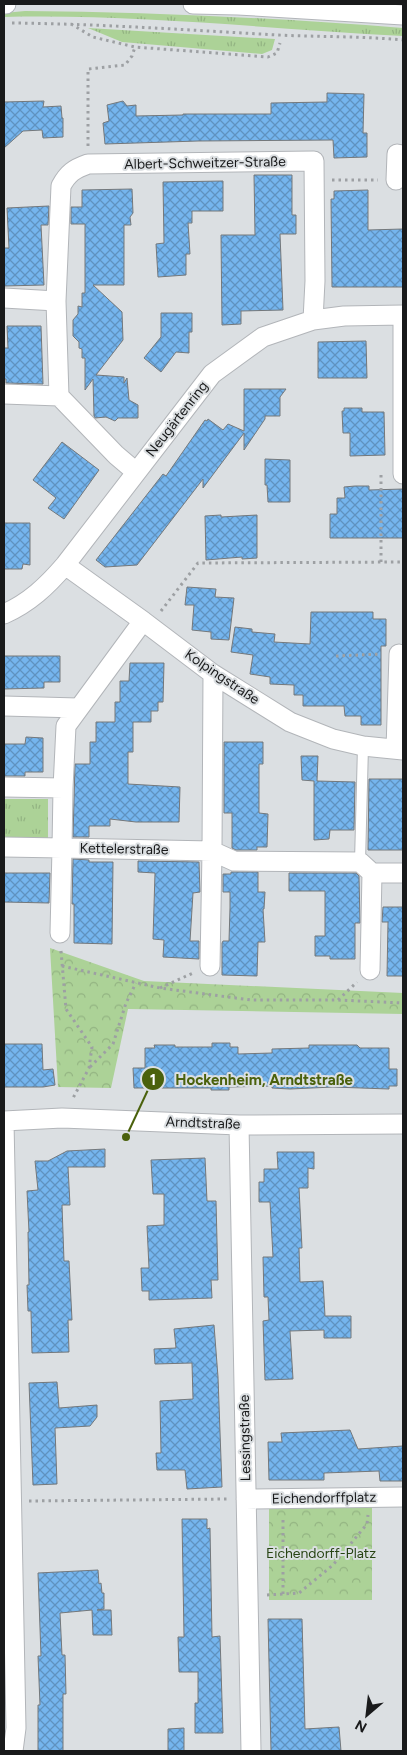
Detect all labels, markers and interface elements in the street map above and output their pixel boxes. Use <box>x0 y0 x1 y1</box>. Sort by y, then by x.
street label: Albert-Schweitzer-Straße <box>124 153 286 173</box>
street label: Neugärtenring <box>142 378 212 460</box>
street label: Kolpingstraße <box>181 646 263 708</box>
street label: Kettelerstraße <box>79 840 169 858</box>
callout: Hockenheim, Arndtstraße <box>141 1064 363 1094</box>
text: 1 <box>150 1071 156 1089</box>
text: Hockenheim, Arndtstraße <box>175 1071 354 1089</box>
street label: Arndtstraße <box>165 1113 241 1133</box>
street label: Lessingstraße <box>236 1394 254 1481</box>
street label: Eichendorffplatz <box>272 1489 376 1507</box>
park label: Eichendorff-Platz <box>266 1545 376 1562</box>
north arrow <box>342 1690 392 1740</box>
text: N <box>352 1716 370 1736</box>

